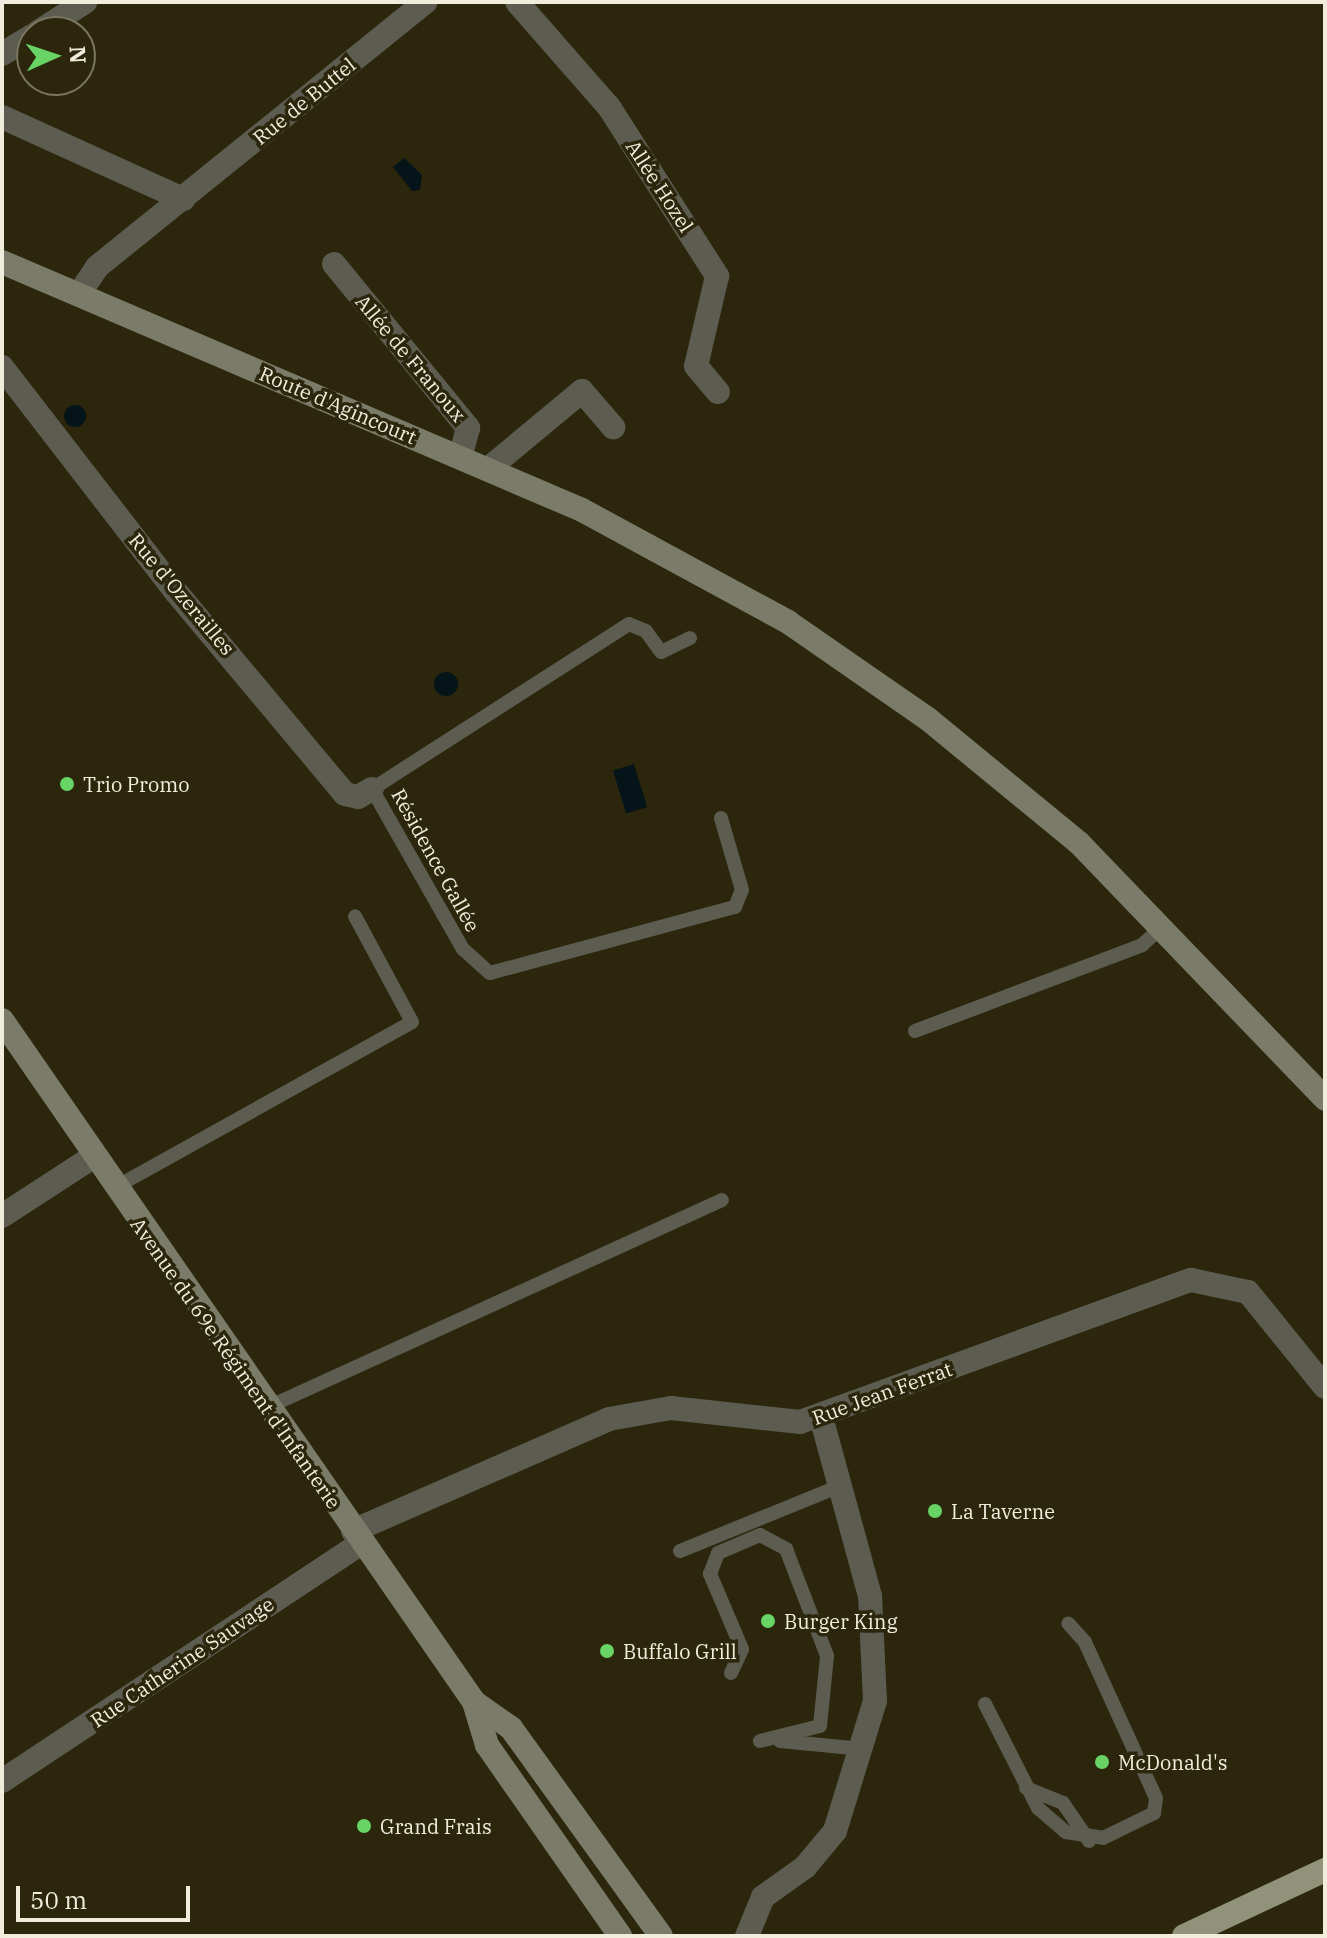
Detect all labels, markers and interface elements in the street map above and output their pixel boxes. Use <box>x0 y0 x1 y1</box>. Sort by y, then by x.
north arrow <box>16 16 96 96</box>
text: N <box>64 45 93 64</box>
street label: Rue de Buttel <box>248 52 360 150</box>
street label: Allée Hozel <box>621 135 699 237</box>
street label: Allée de Franoux <box>351 290 471 426</box>
street label: Route d'Agincourt <box>256 361 420 449</box>
street label: Rue d'Ozerailles <box>124 528 240 660</box>
place label: Trio Promo <box>83 772 190 796</box>
marker: Trio Promo <box>58 775 76 793</box>
street label: Résidence Gallée <box>387 784 485 936</box>
street label: Avenue du 69e Régiment d'Infanterie <box>126 1213 346 1513</box>
street label: Rue Jean Ferrat <box>809 1357 955 1429</box>
place label: La Taverne <box>951 1499 1055 1523</box>
marker: La Taverne <box>926 1502 944 1520</box>
street label: Rue Catherine Sauvage <box>86 1592 278 1732</box>
place label: Burger King <box>784 1609 898 1633</box>
marker: Burger King <box>759 1612 777 1630</box>
place label: Buffalo Grill <box>623 1639 737 1663</box>
marker: Buffalo Grill <box>598 1642 616 1660</box>
place label: McDonald's <box>1118 1750 1228 1774</box>
marker: McDonald's <box>1093 1753 1111 1771</box>
place label: Grand Frais <box>380 1814 492 1838</box>
marker: Grand Frais <box>355 1817 373 1835</box>
scale bar <box>20 1870 194 1920</box>
text: 50 m <box>30 1884 87 1916</box>

